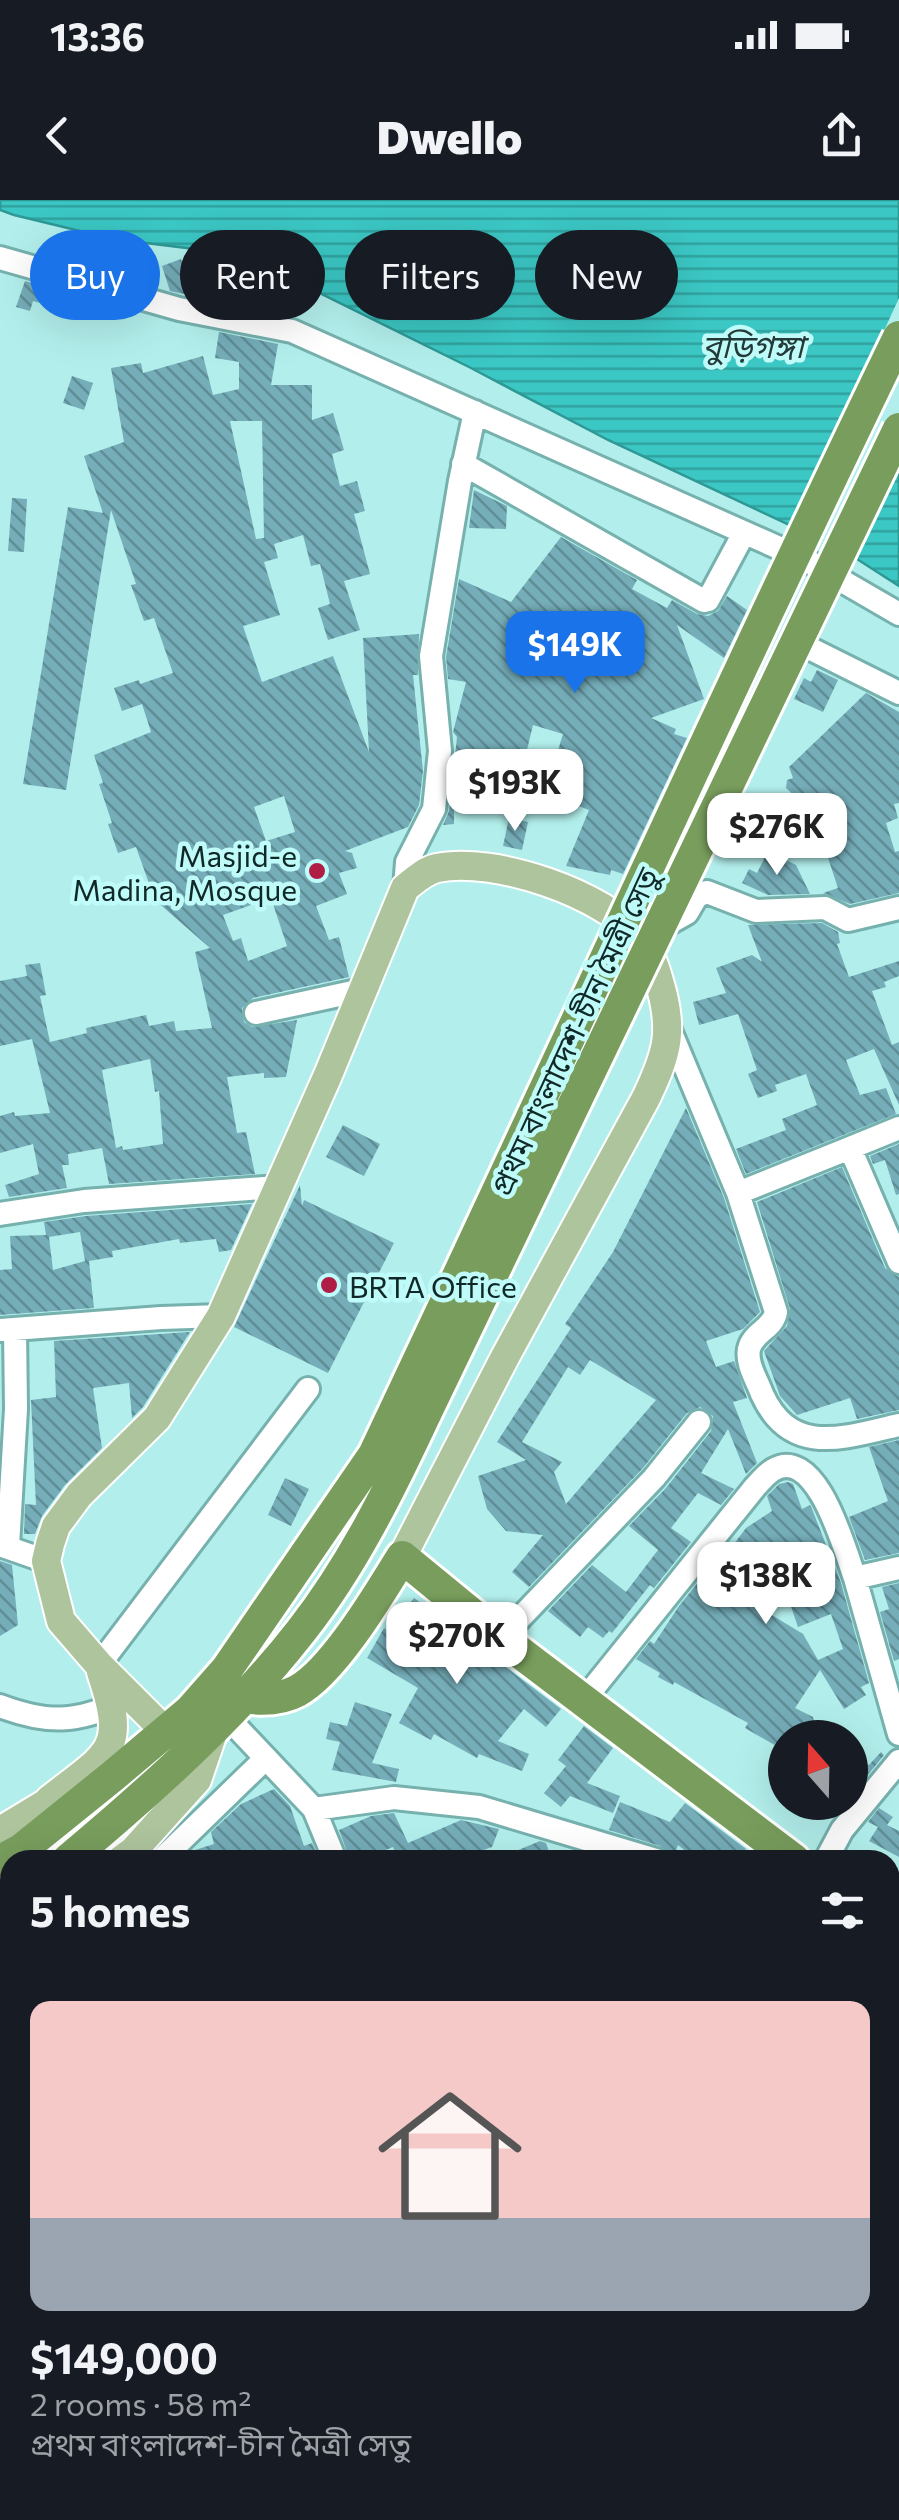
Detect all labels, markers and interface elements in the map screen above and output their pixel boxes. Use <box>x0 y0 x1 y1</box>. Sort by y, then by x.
text: 13:36 <box>50 12 145 59</box>
icon: back <box>30 108 85 163</box>
text: Dwello <box>376 108 523 163</box>
icon: share <box>814 108 869 163</box>
chip: Buy <box>30 230 160 320</box>
chip: Rent <box>180 230 325 320</box>
chip: Filters <box>345 230 515 320</box>
chip: New <box>535 230 678 320</box>
water label: বুড়িগঙ্গা <box>702 325 809 366</box>
pin: $149K <box>505 611 645 696</box>
text: $149K <box>528 623 622 663</box>
pin: $193K <box>445 749 585 834</box>
text: $193K <box>468 761 562 801</box>
pin: $276K <box>707 793 847 878</box>
text: $276K <box>729 805 825 845</box>
place label: Masjid-e Madina, Mosque <box>72 836 297 907</box>
marker: Masjid-e Madina, Mosque <box>306 860 328 882</box>
street label: প্রথম বাংলাদেশ-চীন মৈত্রী সেতু <box>481 861 668 1202</box>
place label: BRTA Office <box>349 1267 517 1304</box>
marker: BRTA Office <box>318 1274 340 1296</box>
pin: $138K <box>696 1542 836 1627</box>
text: $138K <box>719 1554 813 1594</box>
pin: $270K <box>387 1602 527 1687</box>
text: $270K <box>408 1614 506 1654</box>
north arrow <box>768 1720 868 1820</box>
map controls <box>768 1720 868 1820</box>
icon: filters <box>815 1883 870 1938</box>
text: 5 homes <box>30 1884 190 1936</box>
icon: home <box>360 2066 540 2246</box>
text: $149,000 <box>30 2331 218 2383</box>
text: 2 rooms · 58 m² <box>30 2383 251 2423</box>
text: প্রথম বাংলাদেশ-চীন মৈত্রী সেতু <box>30 2423 411 2463</box>

